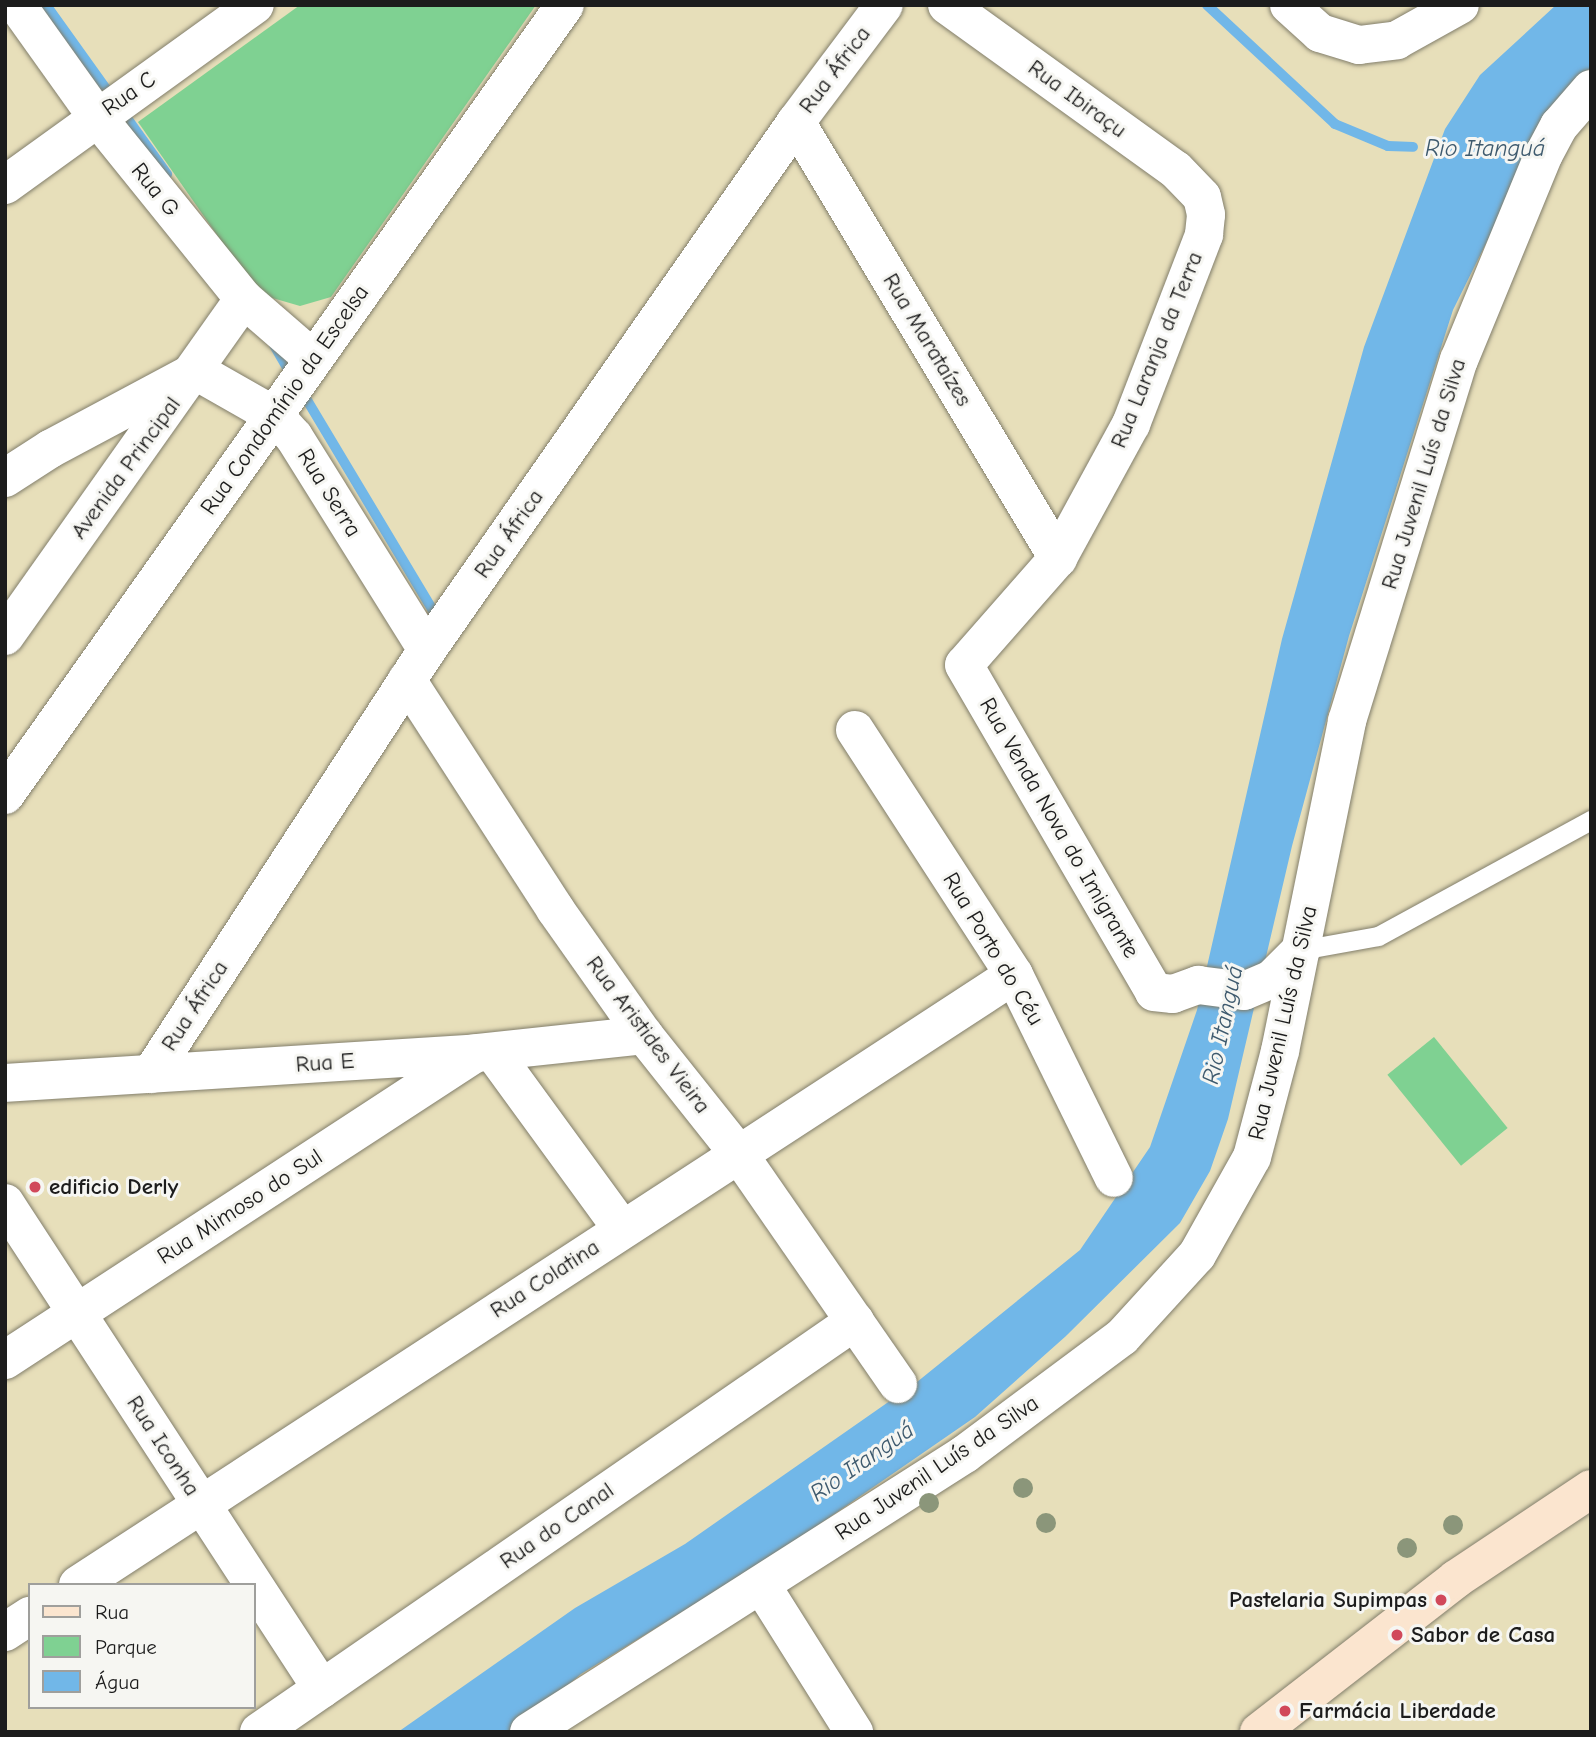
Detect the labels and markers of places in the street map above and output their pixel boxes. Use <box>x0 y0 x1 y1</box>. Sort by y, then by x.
place label: edificio Derly <box>49 1173 178 1201</box>
marker: edificio Derly <box>27 1179 43 1195</box>
place label: Pastelaria Supimpas <box>1229 1586 1427 1614</box>
marker: Pastelaria Supimpas <box>1433 1592 1449 1608</box>
place label: Sabor de Casa <box>1411 1621 1555 1649</box>
marker: Sabor de Casa <box>1389 1627 1405 1643</box>
place label: Farmácia Liberdade <box>1299 1697 1496 1725</box>
marker: Farmácia Liberdade <box>1277 1703 1293 1719</box>

